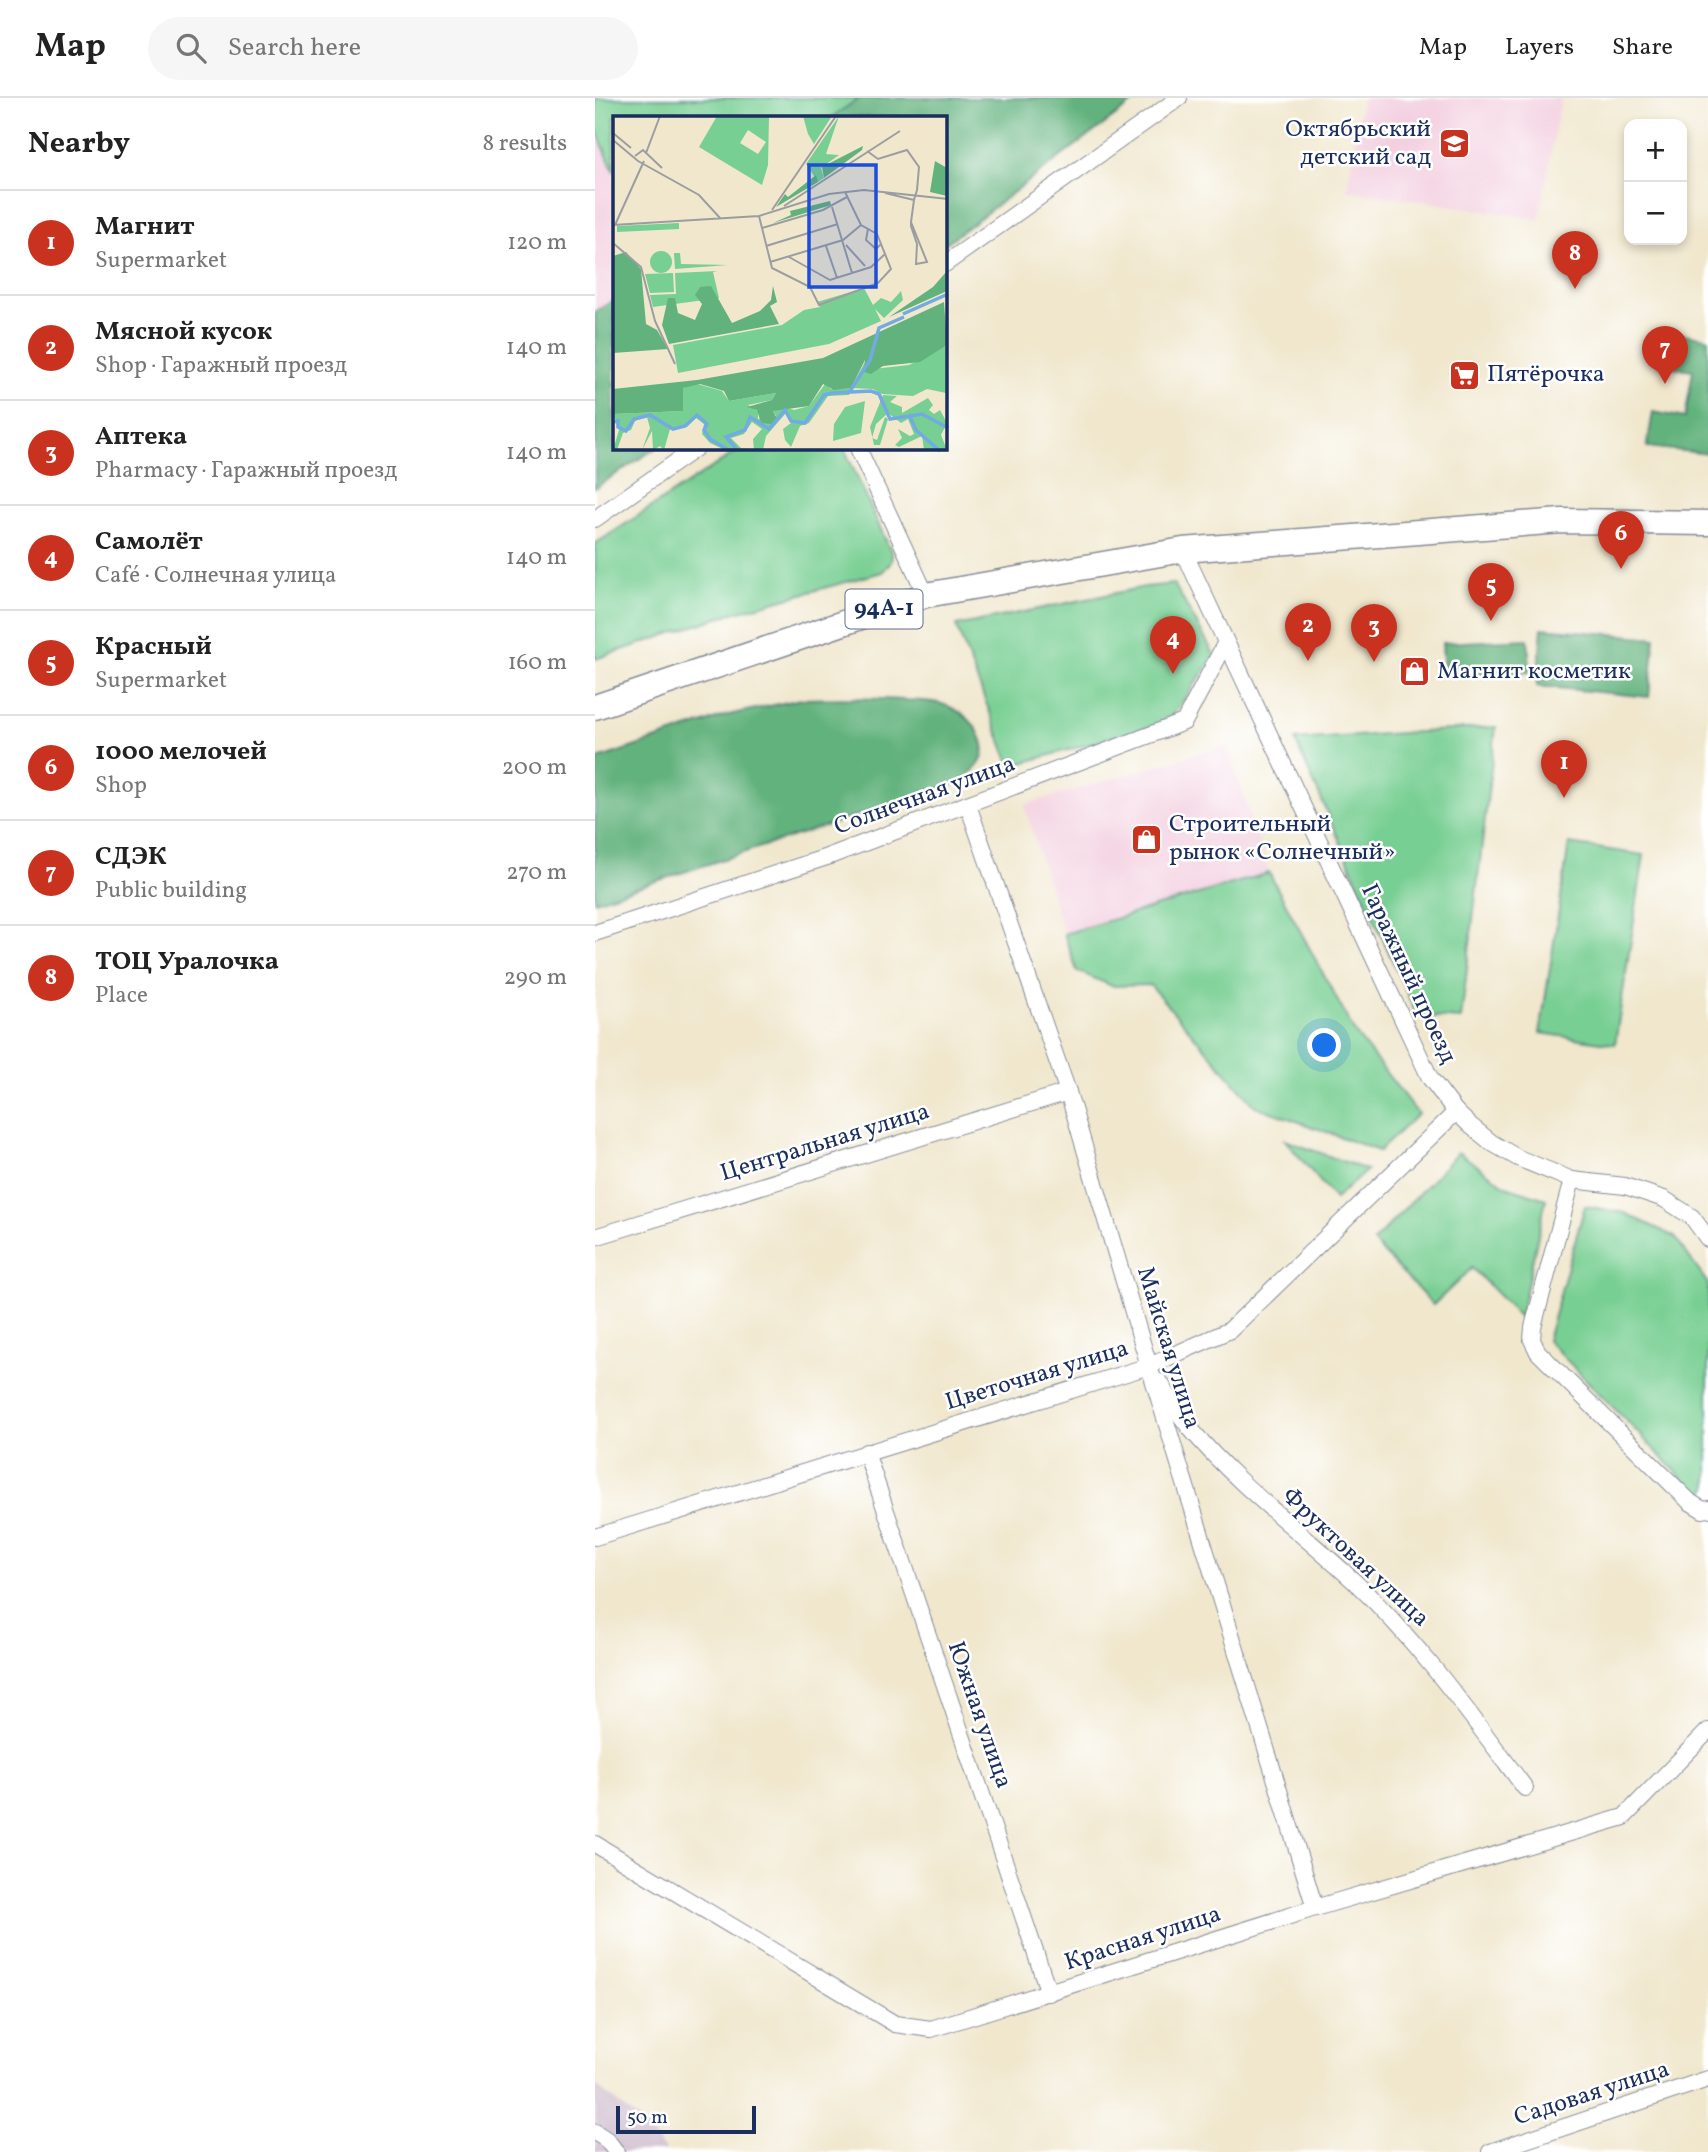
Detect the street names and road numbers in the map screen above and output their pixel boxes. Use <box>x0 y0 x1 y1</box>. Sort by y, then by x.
road number: 94А-1 <box>845 589 923 628</box>
street label: Солнечная улица <box>830 747 1020 845</box>
street label: Гаражный проезд <box>1351 879 1465 1070</box>
street label: Центральная улица <box>716 1095 934 1191</box>
street label: Майская улица <box>1127 1263 1209 1433</box>
street label: Цветочная улица <box>941 1332 1133 1420</box>
street label: Фруктовая улица <box>1274 1480 1436 1636</box>
street label: Южная улица <box>938 1637 1020 1793</box>
street label: Красная улица <box>1060 1898 1226 1980</box>
street label: Садовая улица <box>1510 2053 1674 2135</box>

